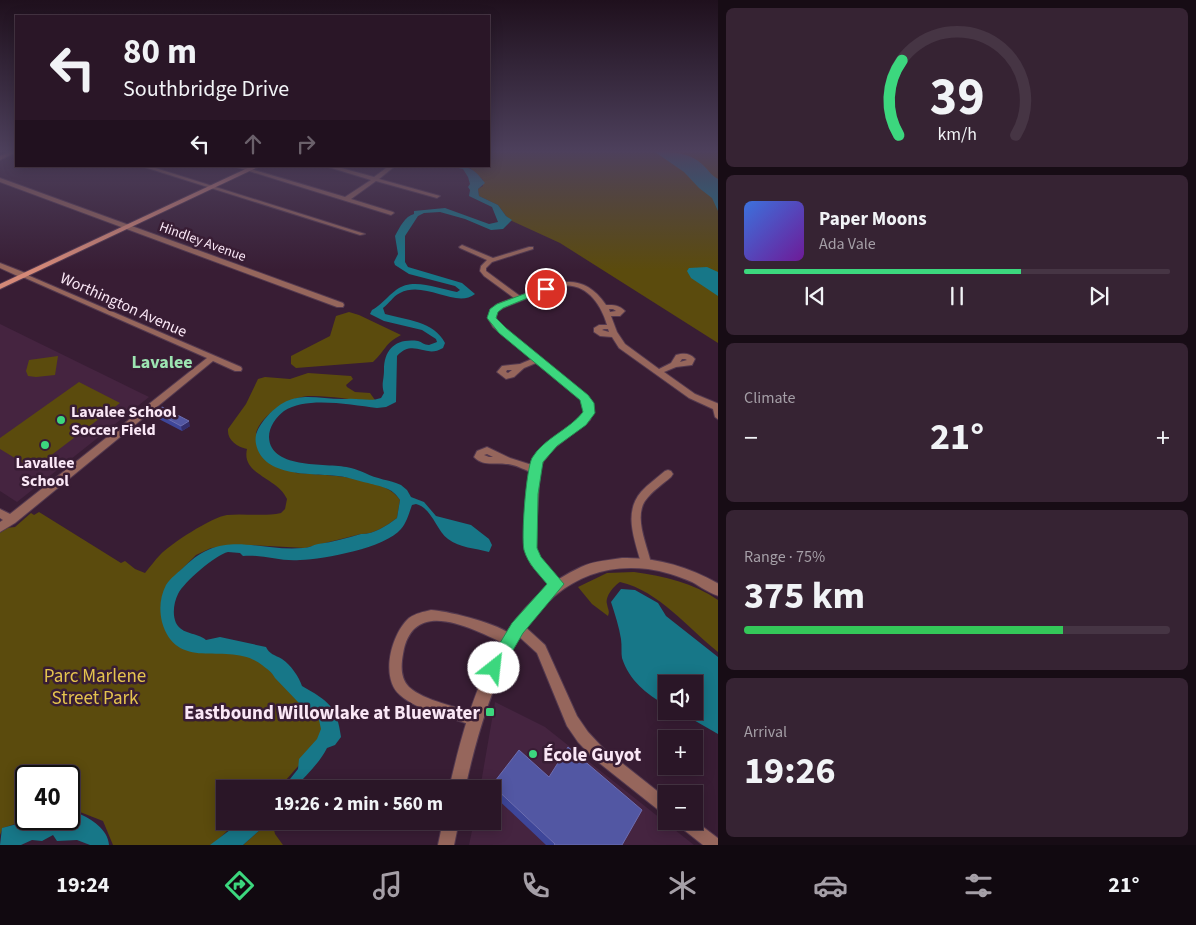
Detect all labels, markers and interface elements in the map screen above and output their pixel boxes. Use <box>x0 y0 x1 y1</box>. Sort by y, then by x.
text: 80 m <box>123 27 197 77</box>
icon: left <box>40 35 105 100</box>
text: 39 <box>930 61 984 135</box>
text: Southbridge Drive <box>123 73 289 105</box>
text: km/h <box>937 122 977 147</box>
icon: left <box>186 130 214 158</box>
icon: ahead <box>239 130 267 158</box>
icon: right <box>292 130 320 158</box>
text: Paper Moons <box>819 206 927 233</box>
street label: Hindley Avenue <box>156 217 249 267</box>
text: Ada Vale <box>819 233 876 255</box>
street label: Worthington Avenue <box>57 267 191 343</box>
pin <box>525 268 567 310</box>
icon: arrive <box>532 275 560 303</box>
icon: previous <box>801 282 829 310</box>
icon: pause <box>943 282 971 310</box>
icon: next <box>1085 282 1113 310</box>
district label: Lavalee <box>131 350 193 375</box>
text: Climate <box>744 387 795 409</box>
place label: Lavalee School Soccer Field <box>71 401 177 441</box>
text: 21° <box>930 410 984 464</box>
marker: Lavalee School Soccer Field <box>55 414 67 426</box>
text: − <box>744 418 758 458</box>
text: + <box>1156 418 1170 458</box>
marker: Lavallee School <box>39 439 51 451</box>
place label: Lavallee School <box>16 452 74 492</box>
text: Range · 75% <box>744 546 825 568</box>
text: 375 km <box>744 569 865 623</box>
position arrow <box>467 641 519 693</box>
park label: Parc Marlene Street Park <box>44 663 146 712</box>
map controls <box>658 675 703 830</box>
button: sound <box>658 675 703 720</box>
place label: Eastbound Willowlake at Bluewater <box>184 700 480 727</box>
marker: Eastbound Willowlake at Bluewater <box>484 706 496 718</box>
text: Arrival <box>744 721 787 743</box>
button: + <box>658 730 703 775</box>
place label: École Guyot <box>543 742 641 769</box>
text: 19:26 <box>744 744 836 798</box>
marker: École Guyot <box>527 748 539 760</box>
speed limit sign: 40 <box>15 765 80 830</box>
button: − <box>658 785 703 830</box>
text: 19:26 · 2 min · 560 m <box>274 791 443 818</box>
icon: directions <box>222 868 257 903</box>
icon: music <box>370 868 405 903</box>
icon: phone <box>518 868 553 903</box>
icon: climate <box>665 868 700 903</box>
icon: car <box>813 868 848 903</box>
icon: filters <box>961 868 996 903</box>
text: 19:24 <box>56 869 109 901</box>
text: 21° <box>1108 869 1140 901</box>

